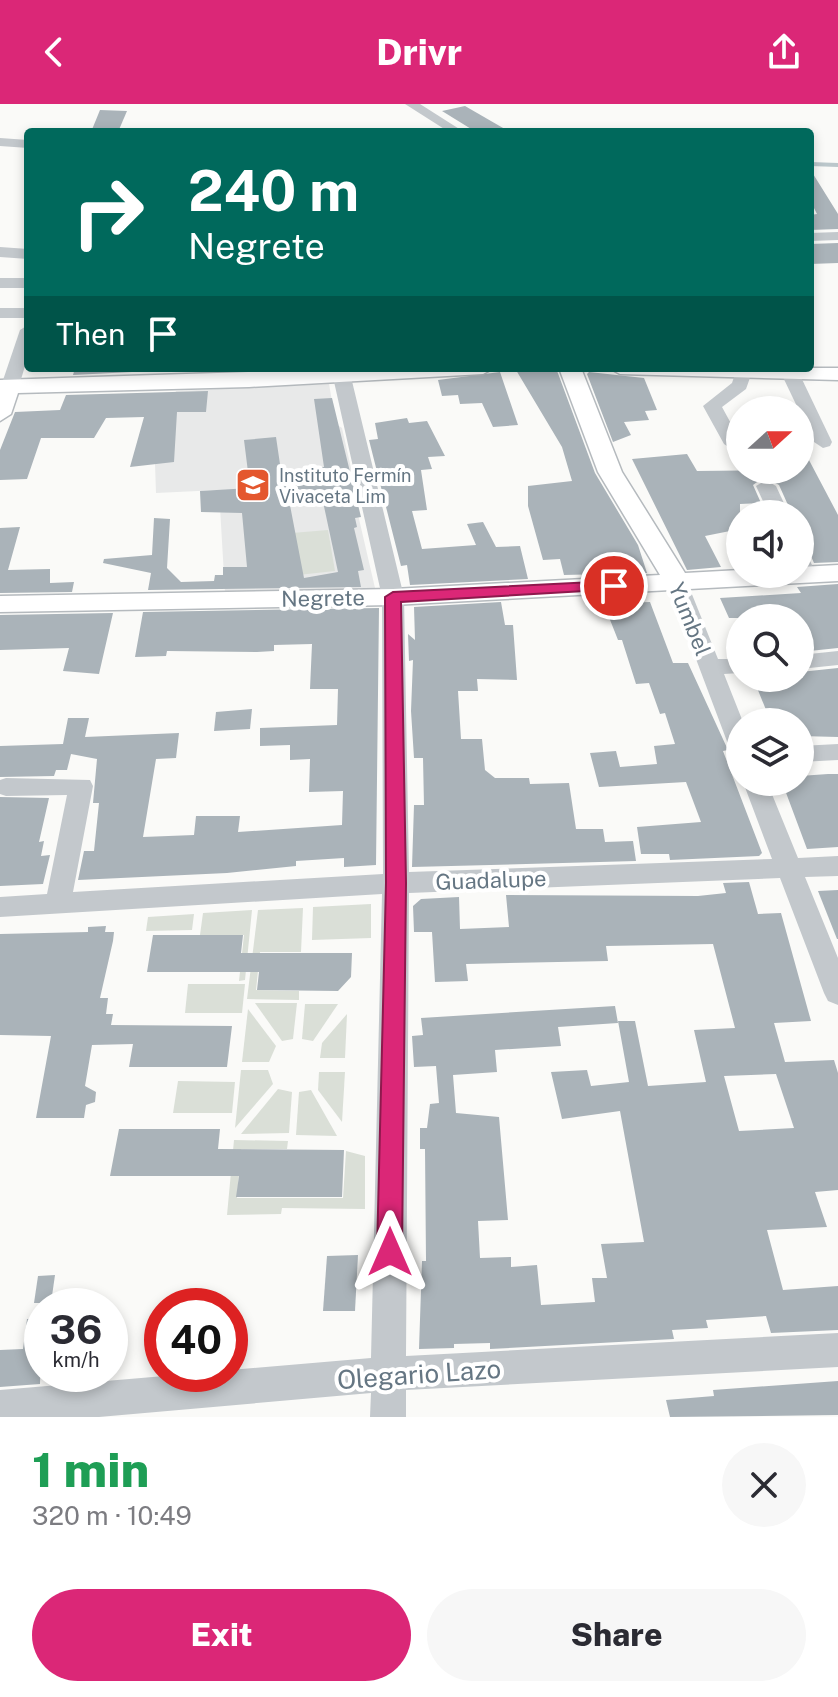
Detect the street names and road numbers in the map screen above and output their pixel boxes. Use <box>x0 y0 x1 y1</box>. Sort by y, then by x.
street label: Yumbel <box>664 579 716 659</box>
street label: Negrete <box>281 584 365 612</box>
street label: Guadalupe <box>435 865 547 895</box>
street label: Olegario Lazo <box>336 1353 502 1395</box>

